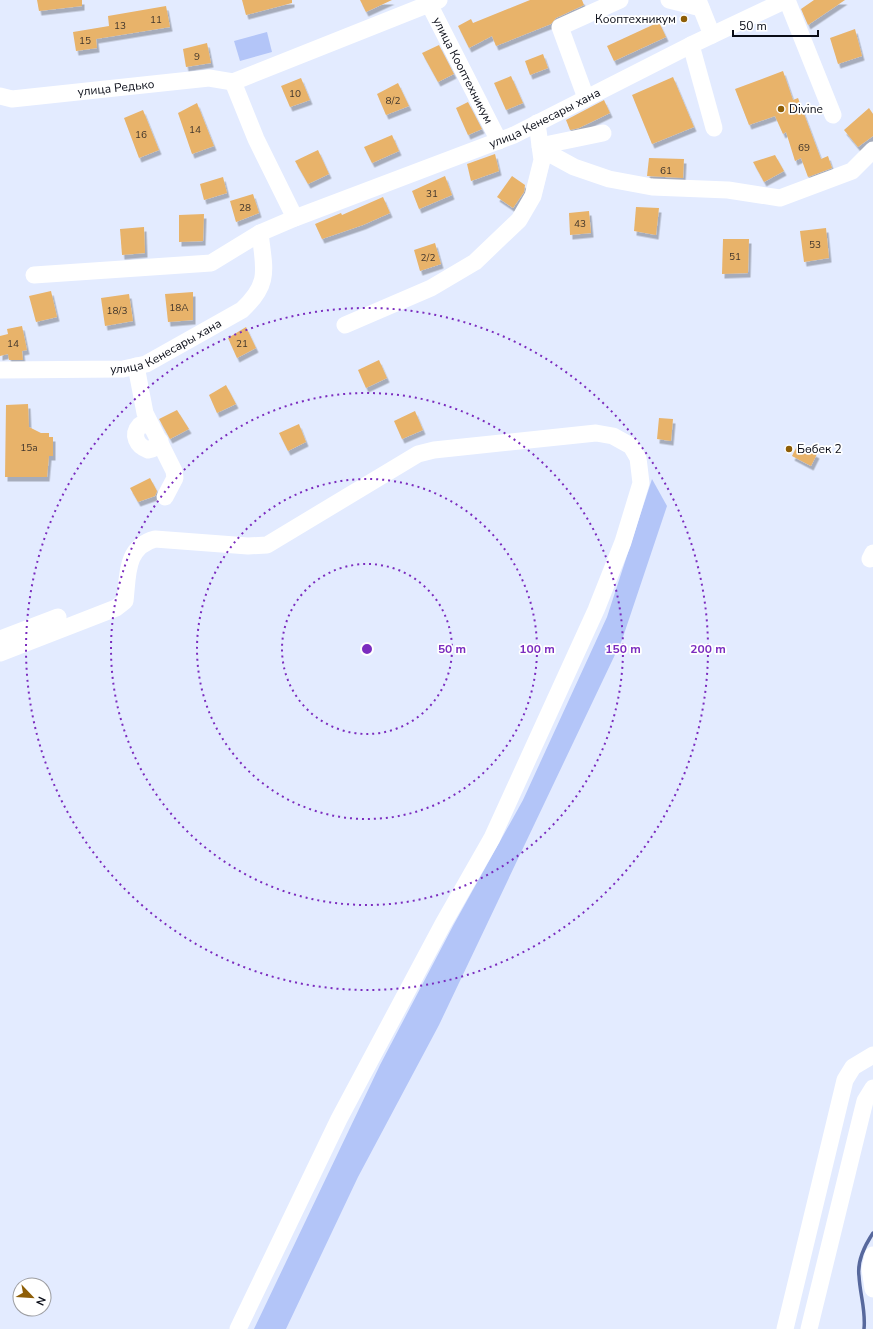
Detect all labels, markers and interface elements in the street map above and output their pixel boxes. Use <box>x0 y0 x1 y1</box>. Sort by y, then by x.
place label: Кооптехникум <box>595 11 676 27</box>
scale bar <box>733 12 818 38</box>
house number: 11 <box>150 13 162 27</box>
street label: улица Кооптехникум <box>429 14 497 126</box>
marker: Кооптехникум <box>679 14 689 24</box>
text: 50 m <box>739 18 767 34</box>
house number: 13 <box>114 19 126 33</box>
house number: 15 <box>79 34 91 48</box>
house number: 9 <box>194 50 200 64</box>
street label: улица Редько <box>77 76 155 100</box>
street label: улица Кенесары хана <box>487 84 603 152</box>
house number: 10 <box>289 87 301 101</box>
house number: 8/2 <box>386 94 400 108</box>
place label: Divine <box>789 101 823 117</box>
marker: Divine <box>776 104 786 114</box>
house number: 14 <box>189 123 201 137</box>
house number: 16 <box>135 128 147 142</box>
house number: 69 <box>798 141 810 155</box>
house number: 61 <box>660 164 672 178</box>
house number: 31 <box>426 187 438 201</box>
house number: 28 <box>239 201 251 215</box>
house number: 43 <box>574 217 586 231</box>
house number: 53 <box>809 238 821 252</box>
house number: 51 <box>729 250 741 264</box>
house number: 2/2 <box>421 251 435 265</box>
house number: 18А <box>169 301 189 315</box>
house number: 18/3 <box>107 304 127 318</box>
street label: улица Кенесары хана <box>110 315 224 377</box>
house number: 14 <box>7 337 19 351</box>
house number: 21 <box>236 337 248 351</box>
house number: 15а <box>20 441 38 455</box>
place label: Бөбек 2 <box>797 441 842 457</box>
marker: Бөбек 2 <box>784 444 794 454</box>
text: 50 m <box>438 641 466 657</box>
text: 100 m <box>519 641 555 657</box>
text: 150 m <box>605 641 641 657</box>
text: 200 m <box>690 641 726 657</box>
centre of rings <box>360 642 374 656</box>
north arrow <box>12 1277 52 1317</box>
text: N <box>32 1294 49 1308</box>

